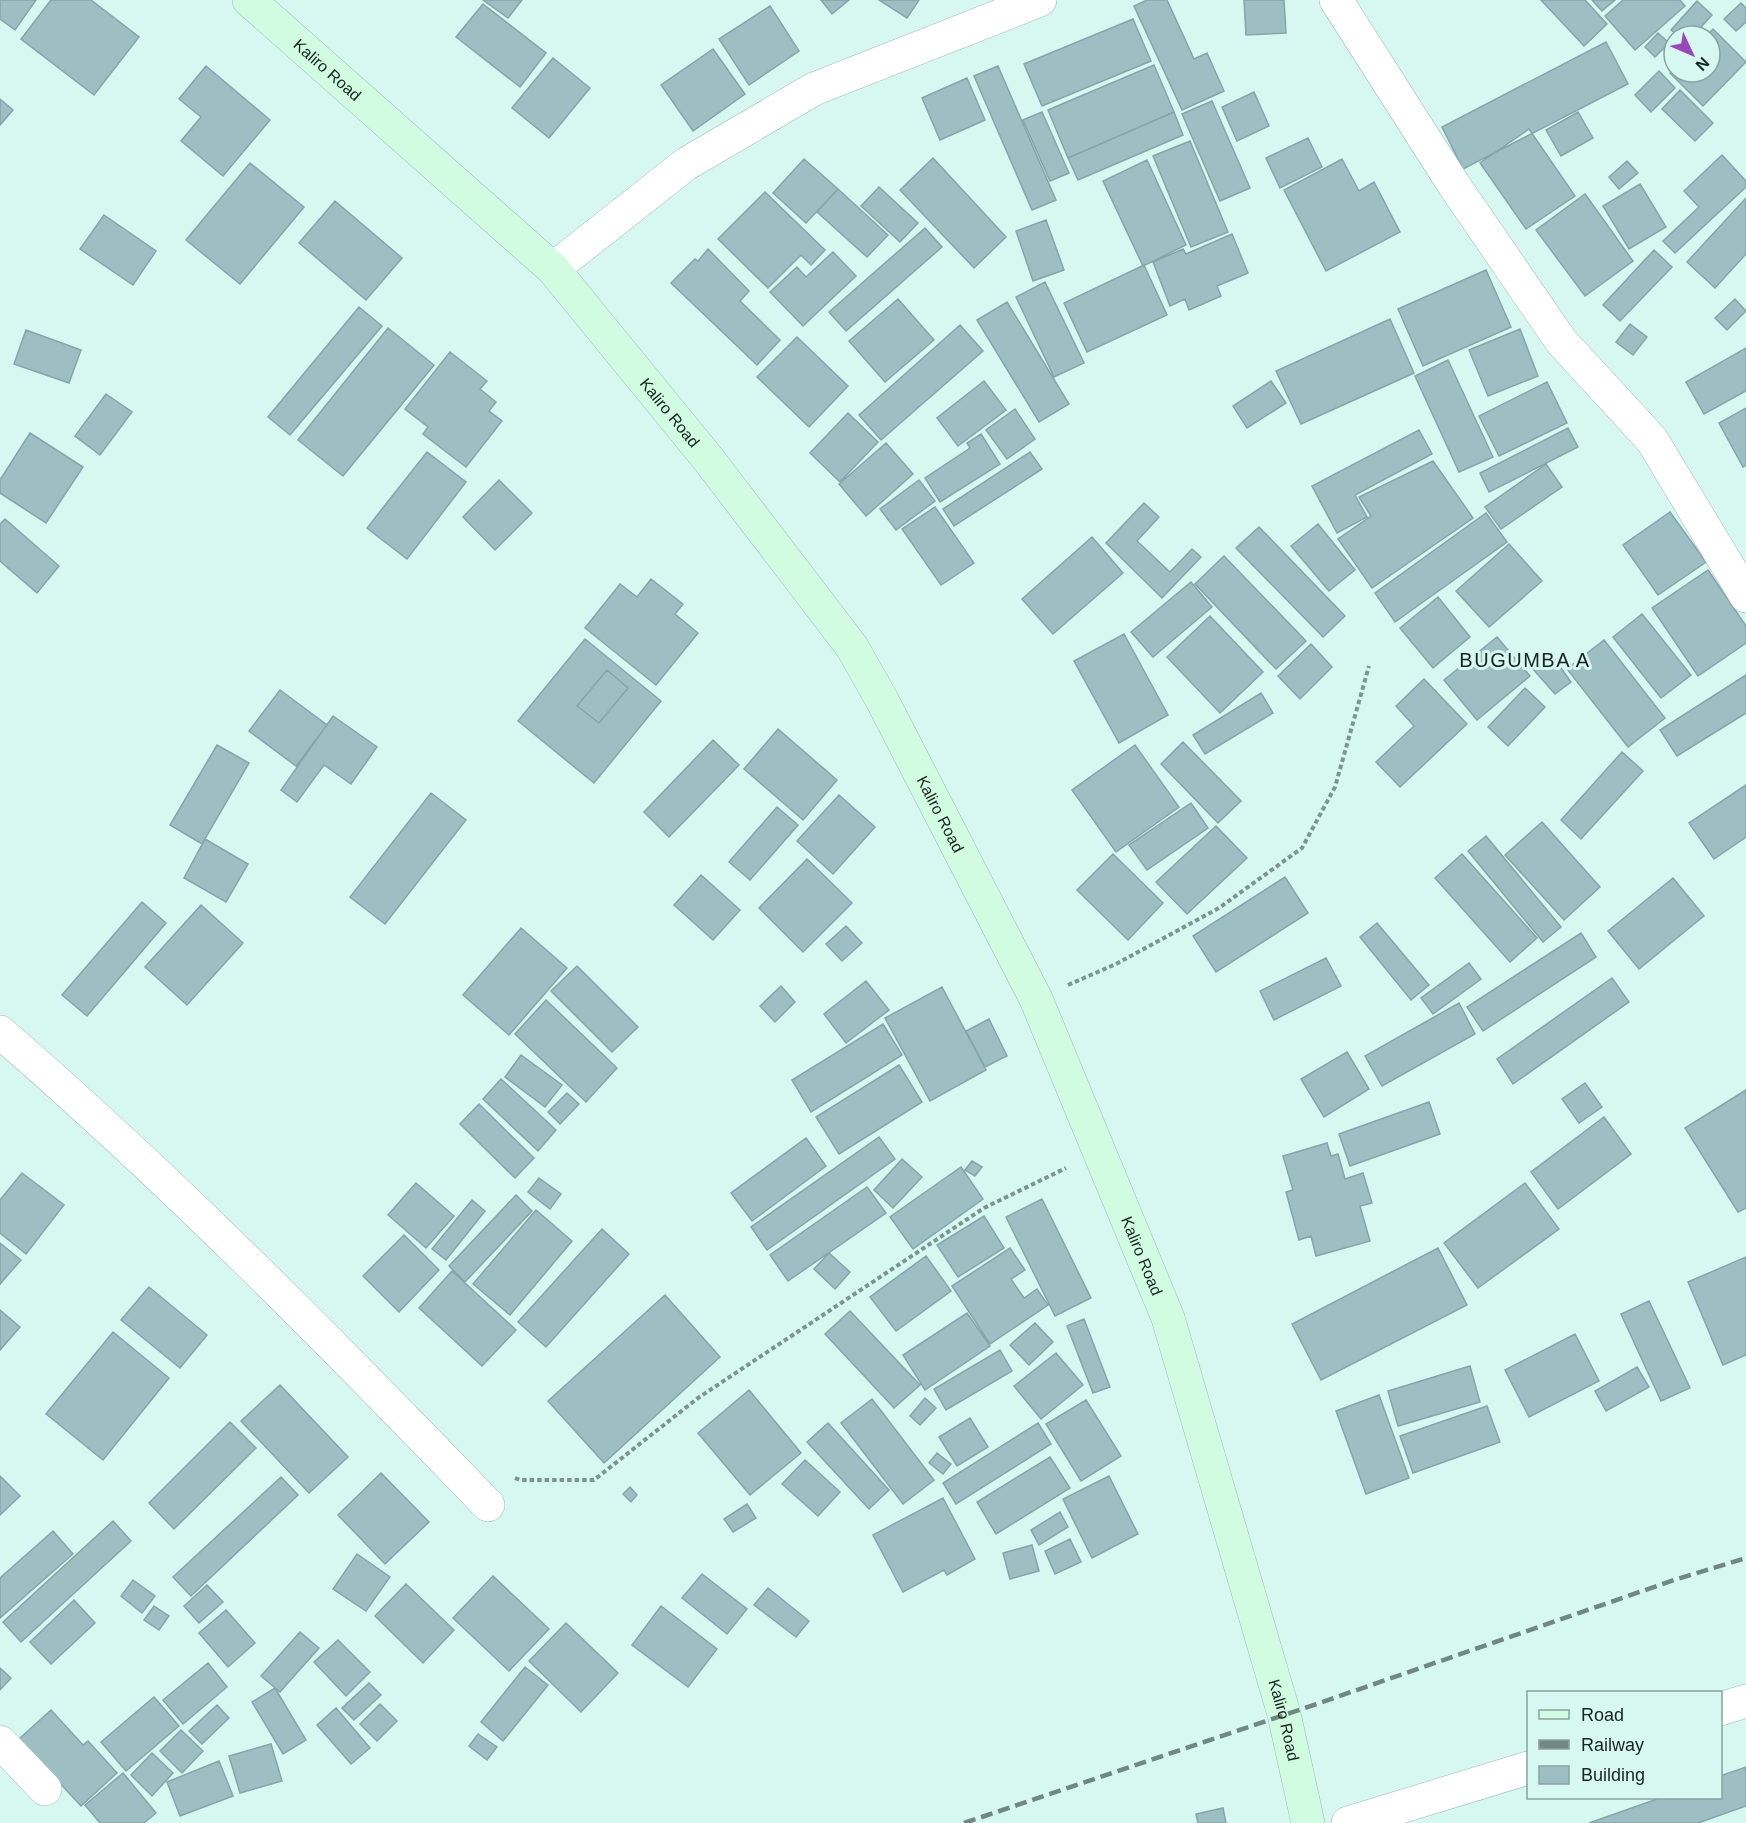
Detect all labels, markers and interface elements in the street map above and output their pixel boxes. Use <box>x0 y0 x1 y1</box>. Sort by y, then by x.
north arrow <box>1662 24 1722 84</box>
street label: Kaliro Road <box>291 35 365 104</box>
text: N <box>1692 54 1713 74</box>
street label: Kaliro Road <box>637 375 703 450</box>
district label: BUGUMBA A <box>1459 649 1591 671</box>
street label: Kaliro Road <box>914 773 967 855</box>
street label: Kaliro Road <box>1118 1214 1166 1298</box>
street label: Kaliro Road <box>1266 1677 1303 1762</box>
legend <box>1527 1691 1722 1799</box>
text: Road <box>1581 1705 1624 1725</box>
text: Railway <box>1581 1735 1644 1755</box>
text: Building <box>1581 1765 1645 1785</box>

